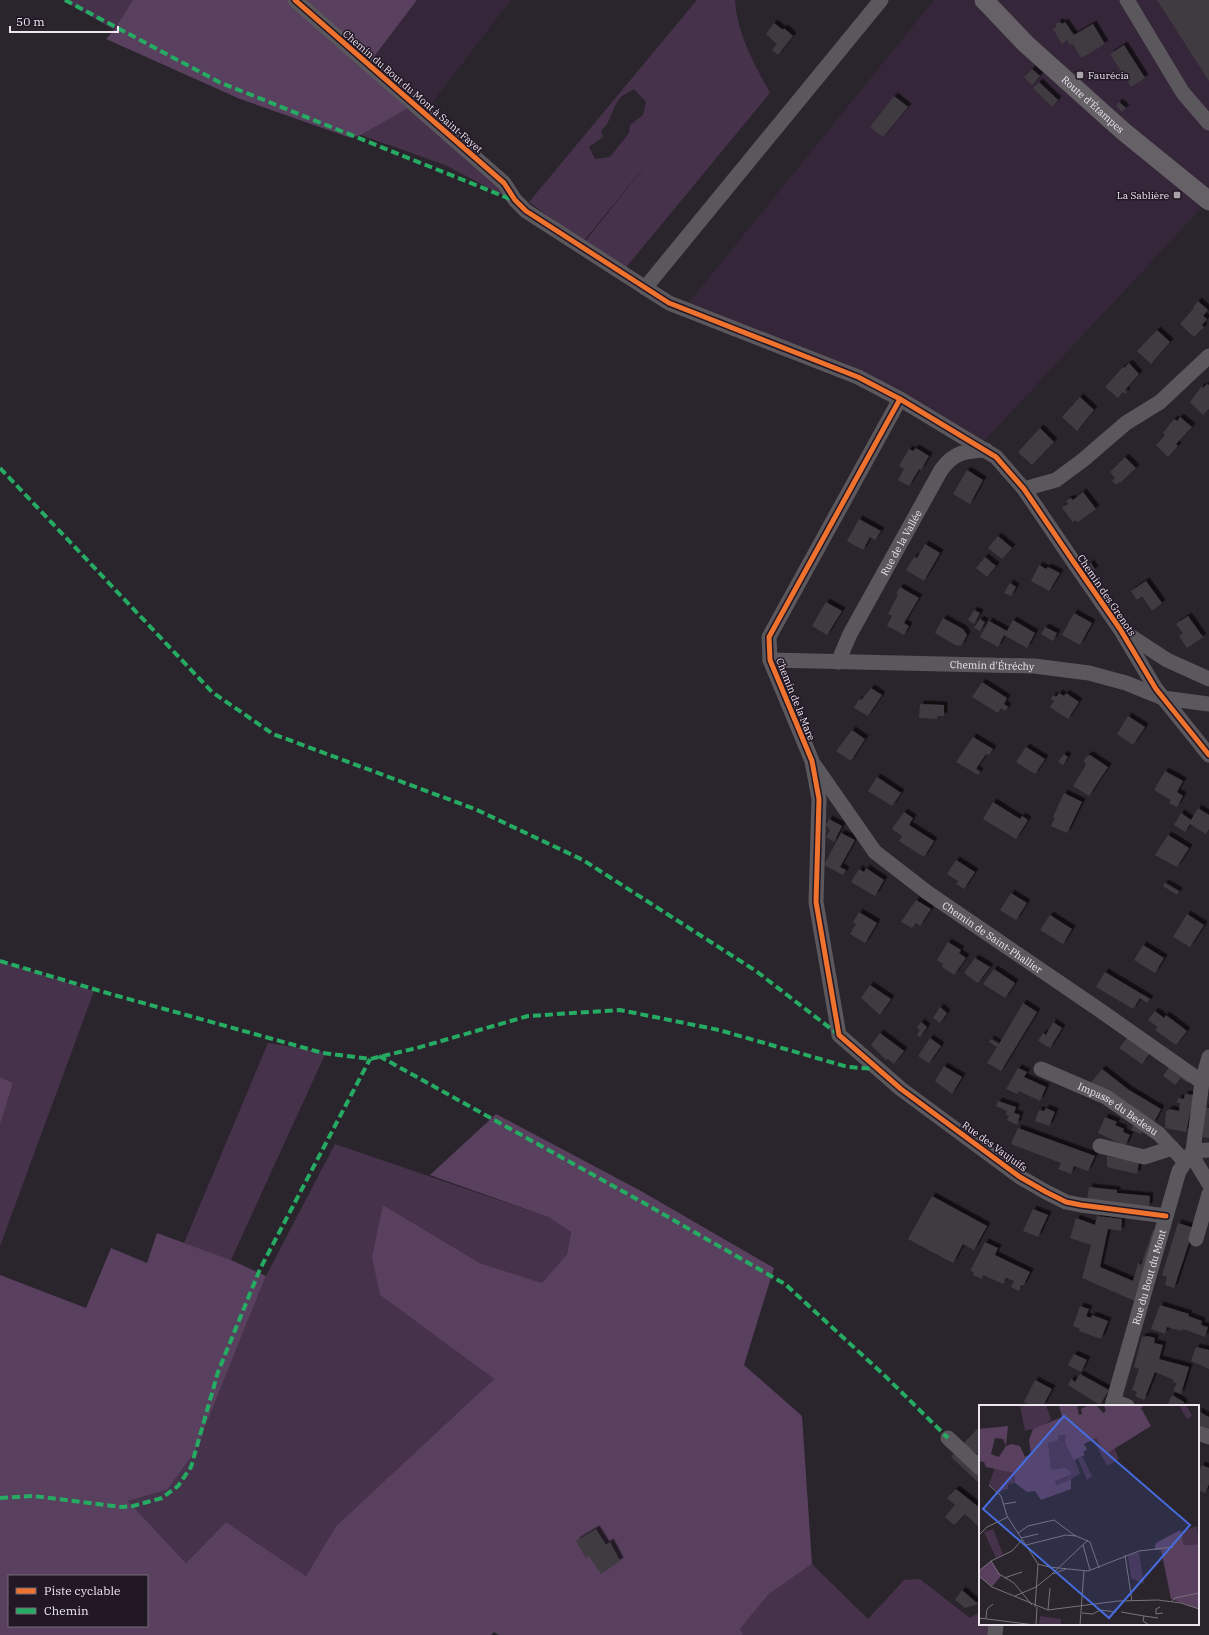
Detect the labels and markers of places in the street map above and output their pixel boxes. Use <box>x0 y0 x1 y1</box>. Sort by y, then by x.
place label: Faurécia <box>1088 69 1130 82</box>
marker: Faurécia <box>1075 70 1085 80</box>
place label: La Sablière <box>1117 189 1169 202</box>
marker: La Sablière <box>1172 190 1182 200</box>

